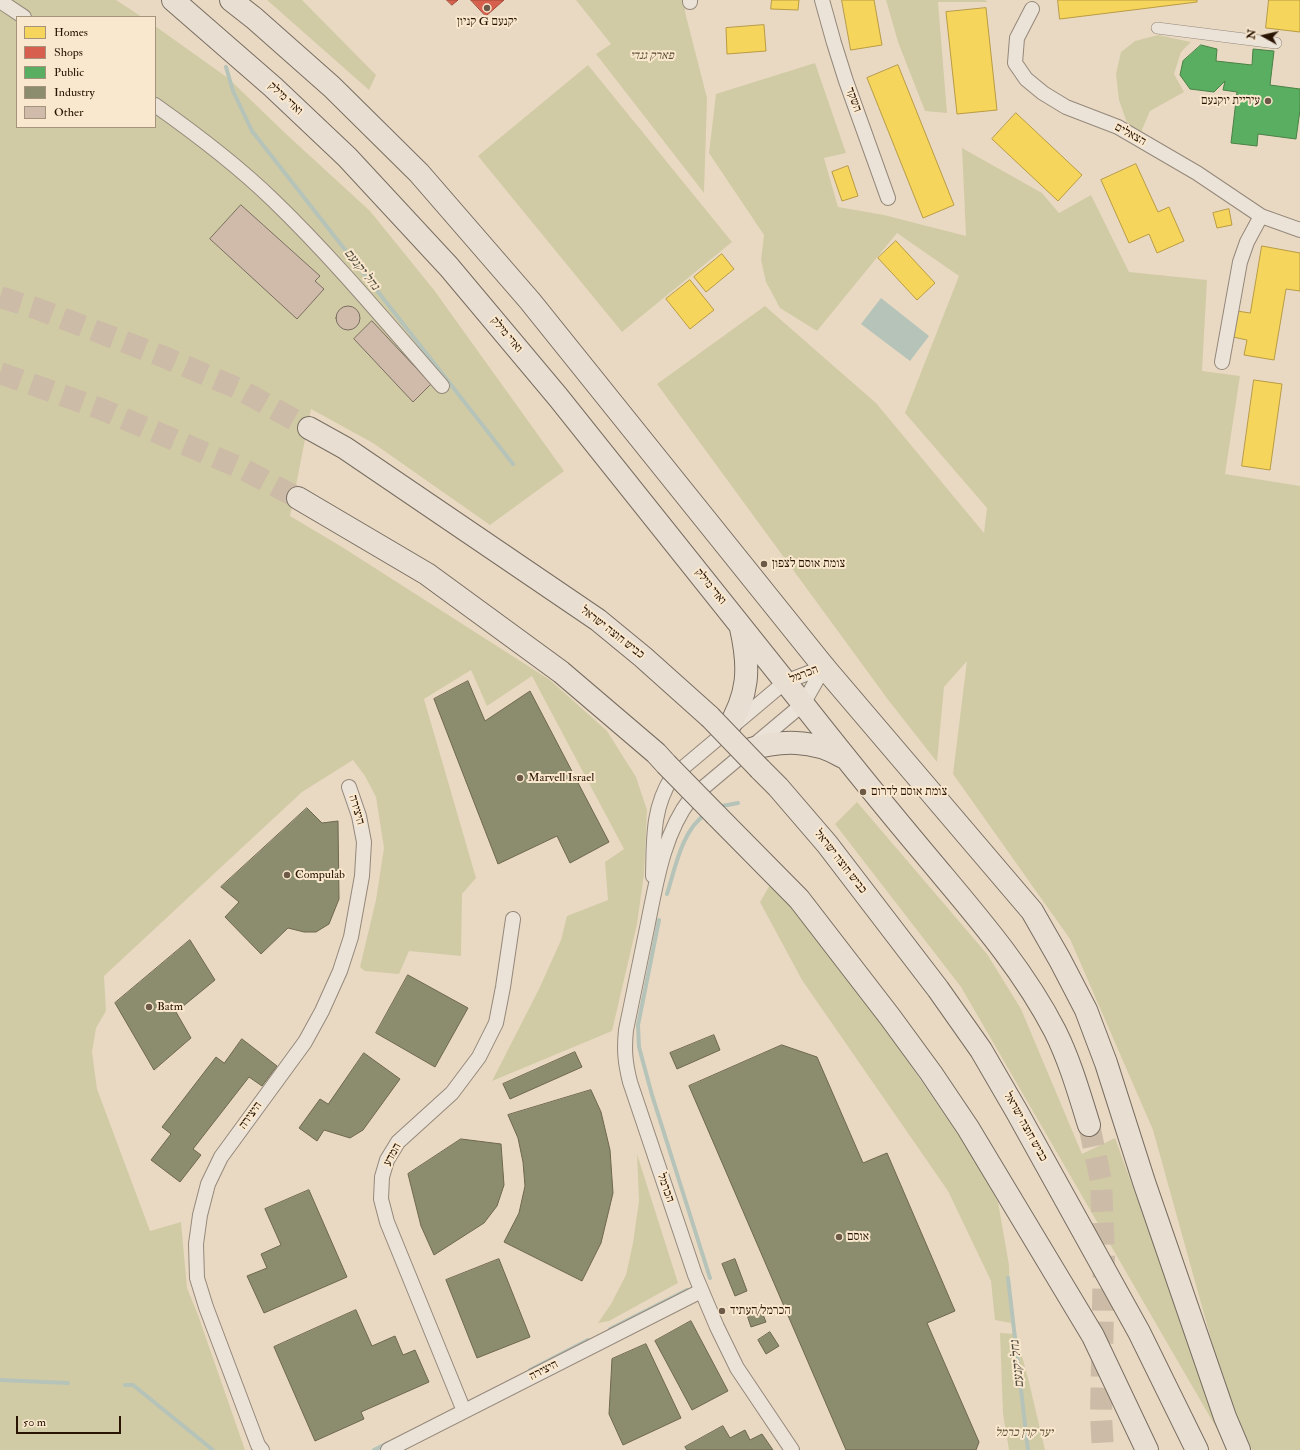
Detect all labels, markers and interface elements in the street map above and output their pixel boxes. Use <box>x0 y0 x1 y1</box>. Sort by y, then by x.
marker: קניון G יקנעם <box>482 3 492 13</box>
place label: קניון G יקנעם <box>457 15 517 29</box>
legend <box>16 16 156 128</box>
north arrow <box>1244 16 1284 56</box>
text: Homes <box>54 25 88 40</box>
text: N <box>1244 28 1259 40</box>
text: Shops <box>54 45 83 60</box>
park label: פארק גנדי <box>630 49 674 63</box>
text: Public <box>54 65 84 80</box>
street label: ואדי מילק <box>265 79 305 119</box>
text: Industry <box>54 85 95 100</box>
street label: השקד <box>842 86 864 114</box>
place label: עיריית יוקנעם <box>1201 94 1260 108</box>
marker: עיריית יוקנעם <box>1263 96 1273 106</box>
text: Other <box>54 105 83 120</box>
street label: הצאלים <box>1112 120 1148 150</box>
water label: נחל יקנעם <box>340 246 382 294</box>
street label: ואדי מילק <box>487 314 525 356</box>
place label: צומת אוסם לצפון <box>772 557 845 571</box>
marker: צומת אוסם לצפון <box>759 559 769 569</box>
street label: ואדי מילק <box>691 566 729 608</box>
street label: כביש חוצה ישראל <box>577 603 647 663</box>
street label: הכרמל <box>787 663 821 687</box>
place label: Marvell Israel <box>528 771 594 785</box>
marker: Marvell Israel <box>515 773 525 783</box>
place label: צומת אוסם לדרום <box>871 785 947 799</box>
marker: צומת אוסם לדרום <box>858 787 868 797</box>
street label: היצירה <box>345 793 367 827</box>
street label: כביש חוצה ישראל <box>810 827 870 897</box>
place label: Compulab <box>295 868 345 882</box>
marker: Compulab <box>282 870 292 880</box>
place label: Batm <box>157 1000 183 1014</box>
marker: Batm <box>144 1002 154 1012</box>
street label: כביש חוצה ישראל <box>1000 1090 1050 1164</box>
street label: היצירה <box>236 1099 266 1133</box>
street label: המדע <box>381 1141 405 1169</box>
street label: הכרמל <box>653 1171 677 1205</box>
place label: אוסם <box>847 1230 869 1244</box>
marker: אוסם <box>834 1232 844 1242</box>
place label: הכרמל/העתיד <box>730 1304 791 1318</box>
marker: הכרמל/העתיד <box>717 1306 727 1316</box>
water label: נחל יקנעם <box>1008 1339 1028 1389</box>
street label: היצירה <box>527 1358 561 1384</box>
scale bar <box>18 1408 123 1434</box>
text: 50 m <box>23 1415 46 1430</box>
park label: יער קרן כרמל <box>995 1426 1053 1440</box>

